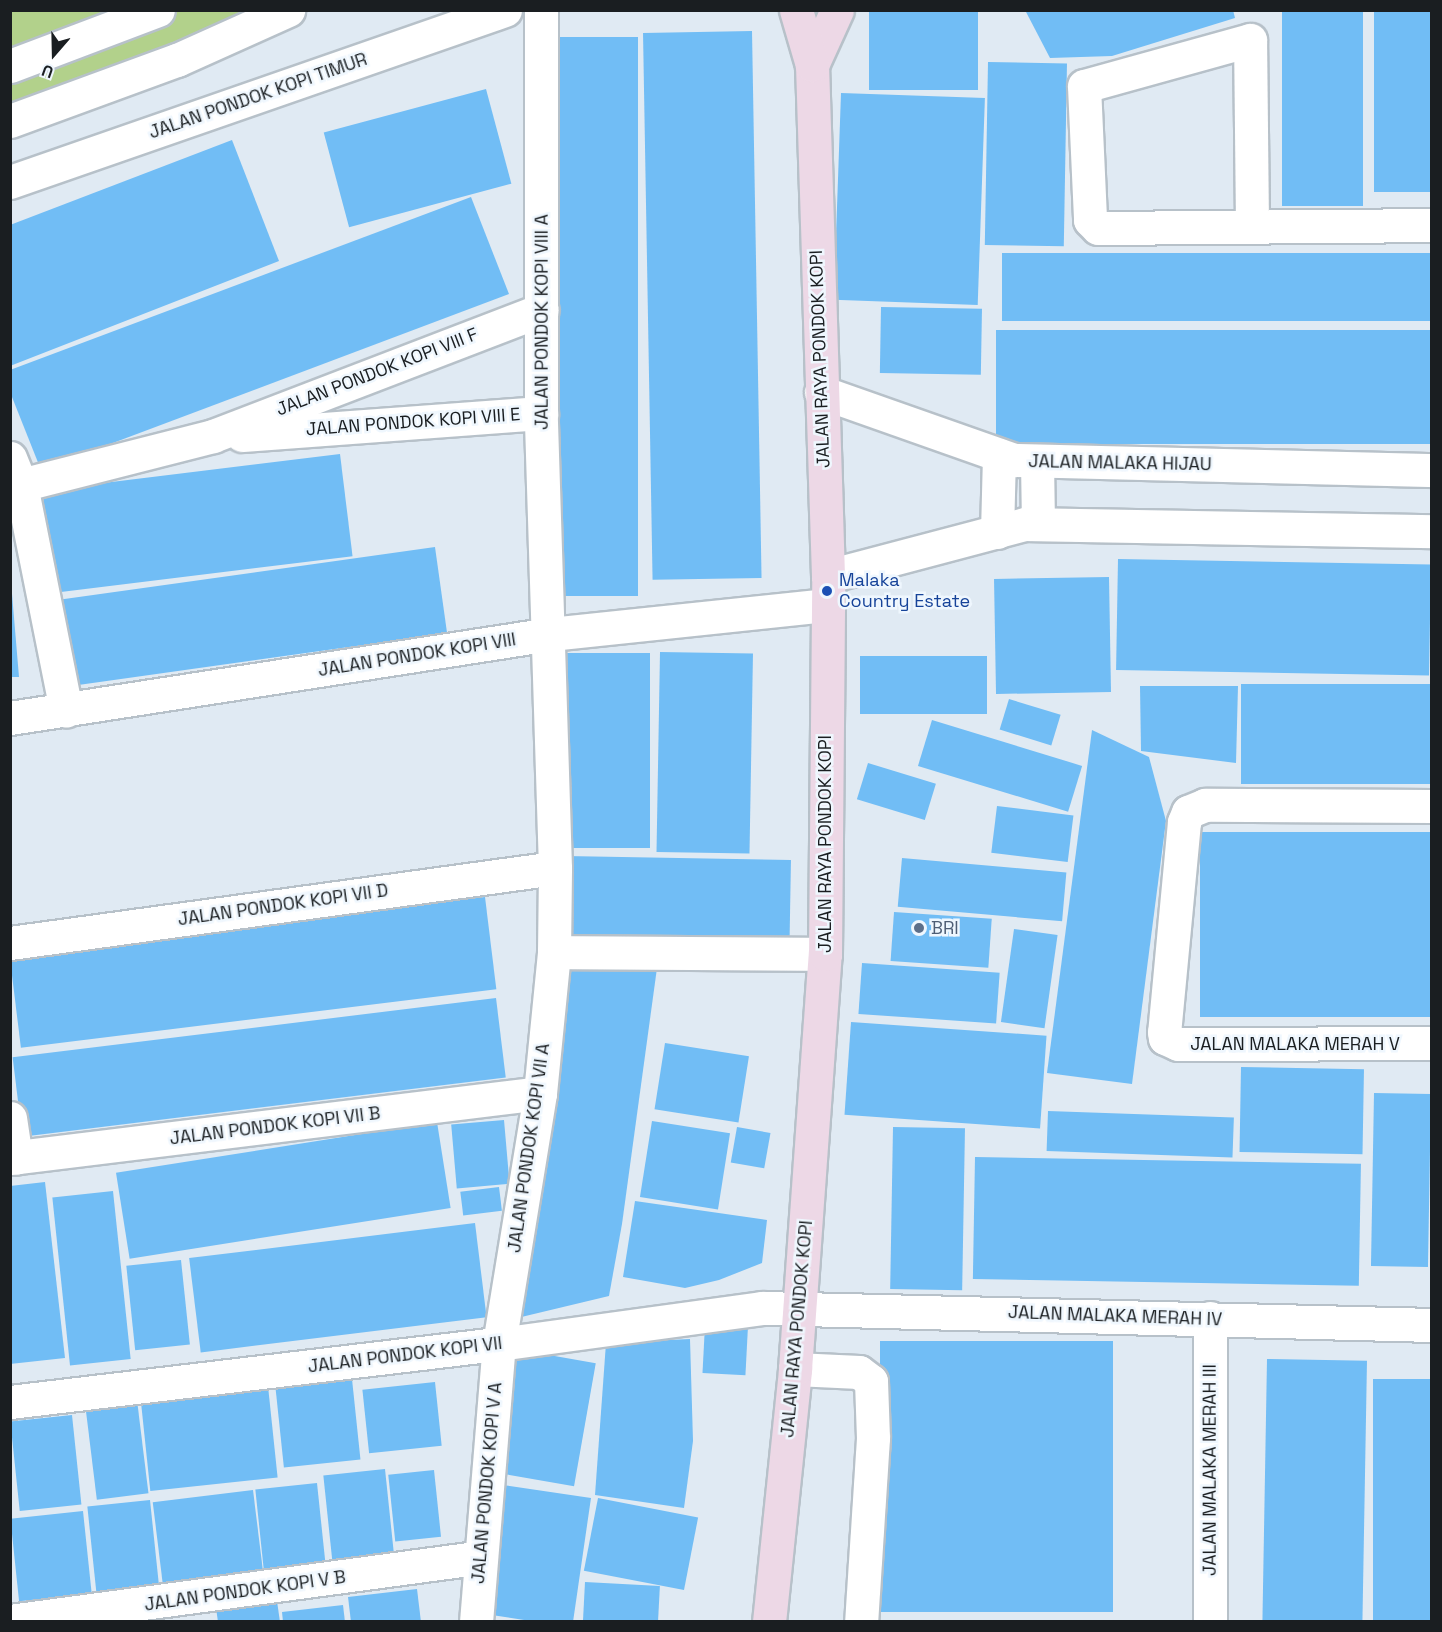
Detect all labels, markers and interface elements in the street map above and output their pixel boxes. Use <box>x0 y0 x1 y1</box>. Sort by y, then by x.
north arrow <box>24 24 84 84</box>
street label: JALAN PONDOK KOPI TIMUR <box>146 48 370 144</box>
text: U <box>39 60 56 83</box>
street label: JALAN PONDOK KOPI VIII A <box>531 214 553 430</box>
street label: JALAN RAYA PONDOK KOPI <box>805 250 835 468</box>
street label: JALAN PONDOK KOPI VIII F <box>273 323 481 421</box>
street label: JALAN PONDOK KOPI VIII E <box>305 404 521 440</box>
street label: JALAN MALAKA HIJAU <box>1028 451 1212 475</box>
place label: Malaka Country Estate <box>839 570 970 612</box>
marker: Malaka Country Estate <box>820 584 834 598</box>
street label: JALAN PONDOK KOPI VIII <box>316 629 518 681</box>
street label: JALAN RAYA PONDOK KOPI <box>814 735 836 953</box>
street label: JALAN PONDOK KOPI VII D <box>176 880 390 930</box>
place label: BRI <box>931 917 959 939</box>
marker: BRI <box>912 921 926 935</box>
street label: JALAN MALAKA MERAH V <box>1190 1033 1400 1055</box>
street label: JALAN PONDOK KOPI VII A <box>504 1042 554 1254</box>
street label: JALAN PONDOK KOPI VII B <box>168 1102 382 1150</box>
street label: JALAN RAYA PONDOK KOPI <box>777 1219 817 1439</box>
street label: JALAN MALAKA MERAH IV <box>1007 1301 1223 1331</box>
street label: JALAN PONDOK KOPI VII <box>306 1332 504 1378</box>
street label: JALAN MALAKA MERAH III <box>1199 1364 1221 1576</box>
street label: JALAN PONDOK KOPI V A <box>467 1381 507 1585</box>
street label: JALAN PONDOK KOPI V B <box>143 1566 347 1616</box>

